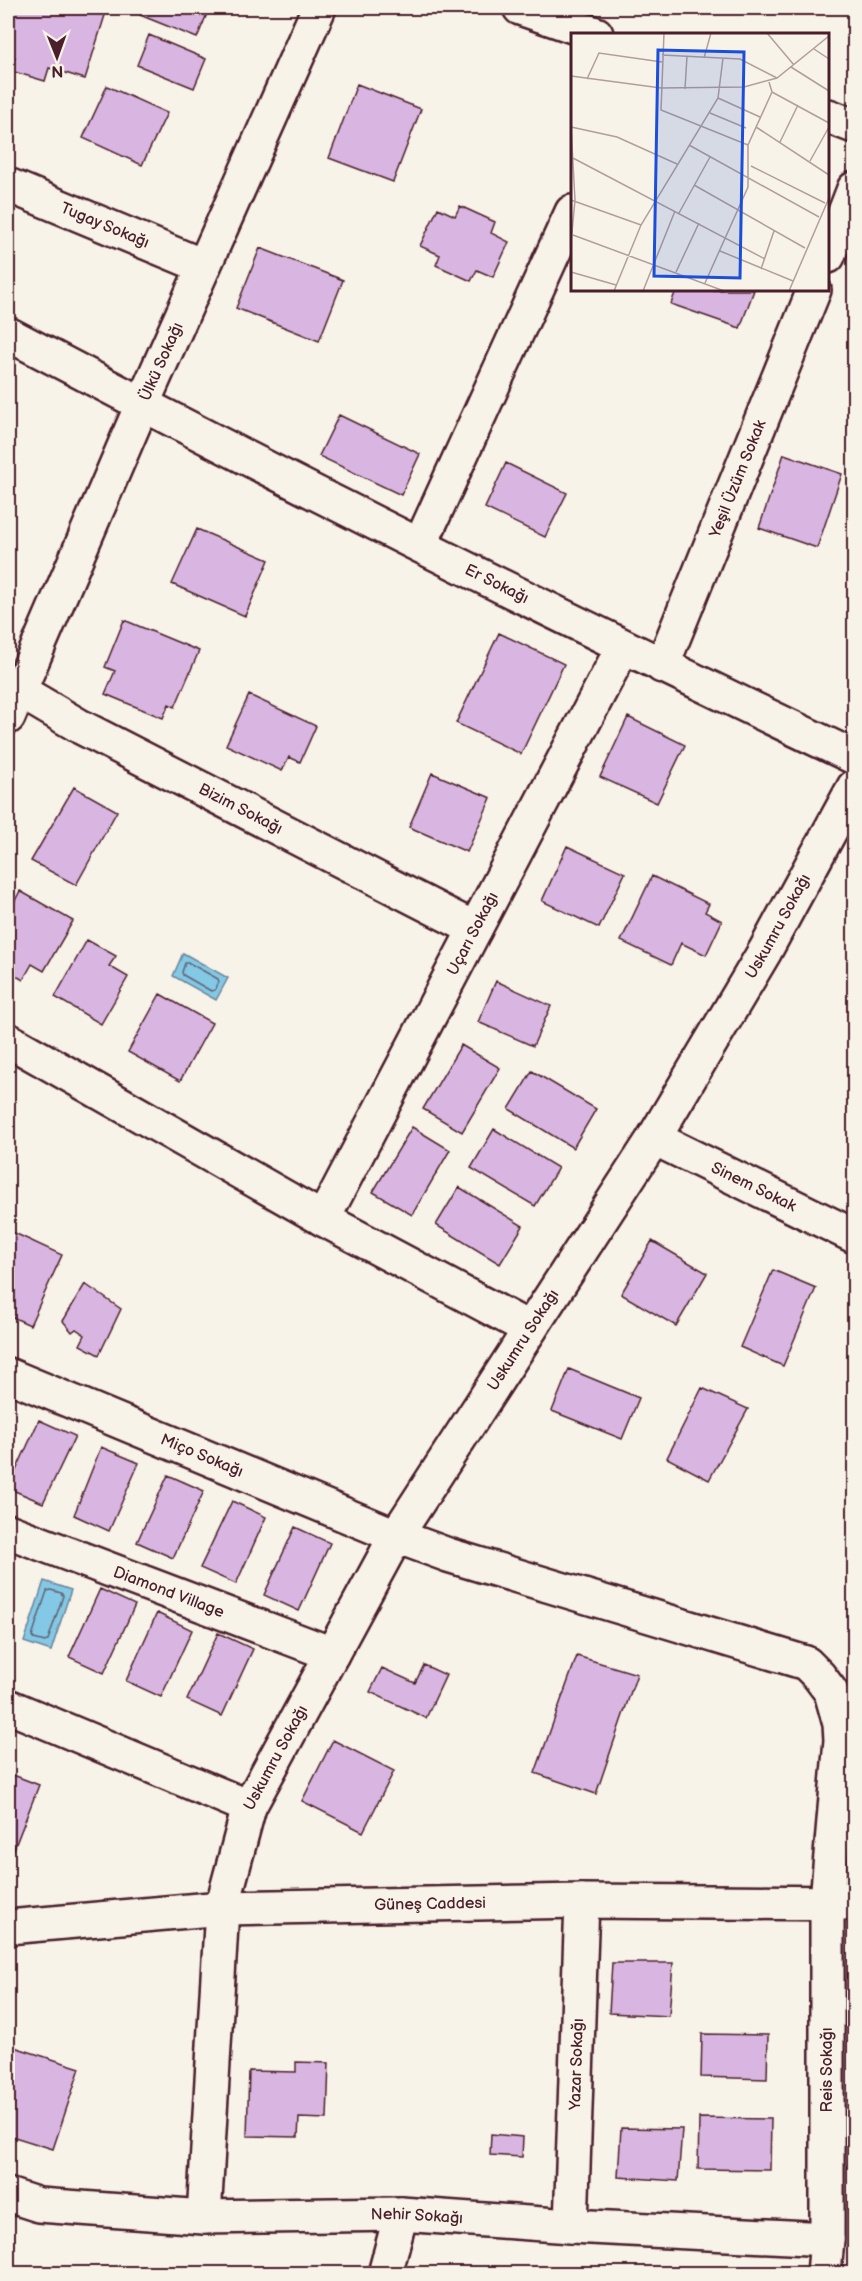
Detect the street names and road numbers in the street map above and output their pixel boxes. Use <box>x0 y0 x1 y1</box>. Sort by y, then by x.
street label: Tugay Sokağı <box>58 198 152 252</box>
street label: Ülkü Sokağı <box>134 319 187 404</box>
street label: Yeşil Üzüm Sokak <box>705 417 770 541</box>
street label: Er Sokağı <box>462 560 532 608</box>
street label: Bizim Sokağı <box>195 779 286 838</box>
street label: Uskumru Sokağı <box>741 871 814 982</box>
street label: Uçarı Sokağı <box>443 889 502 979</box>
street label: Sinem Sokak <box>708 1158 800 1216</box>
street label: Uskumru Sokağı <box>483 1286 563 1394</box>
street label: Miço Sokağı <box>158 1430 246 1481</box>
street label: Diamond Village <box>111 1562 228 1622</box>
street label: Uskumru Sokağı <box>239 1702 312 1814</box>
street label: Güneş Caddesi <box>374 1893 486 1915</box>
street label: Yazar Sokağı <box>565 2018 588 2111</box>
street label: Reis Sokağı <box>818 2028 837 2112</box>
street label: Nehir Sokağı <box>371 2204 464 2228</box>

